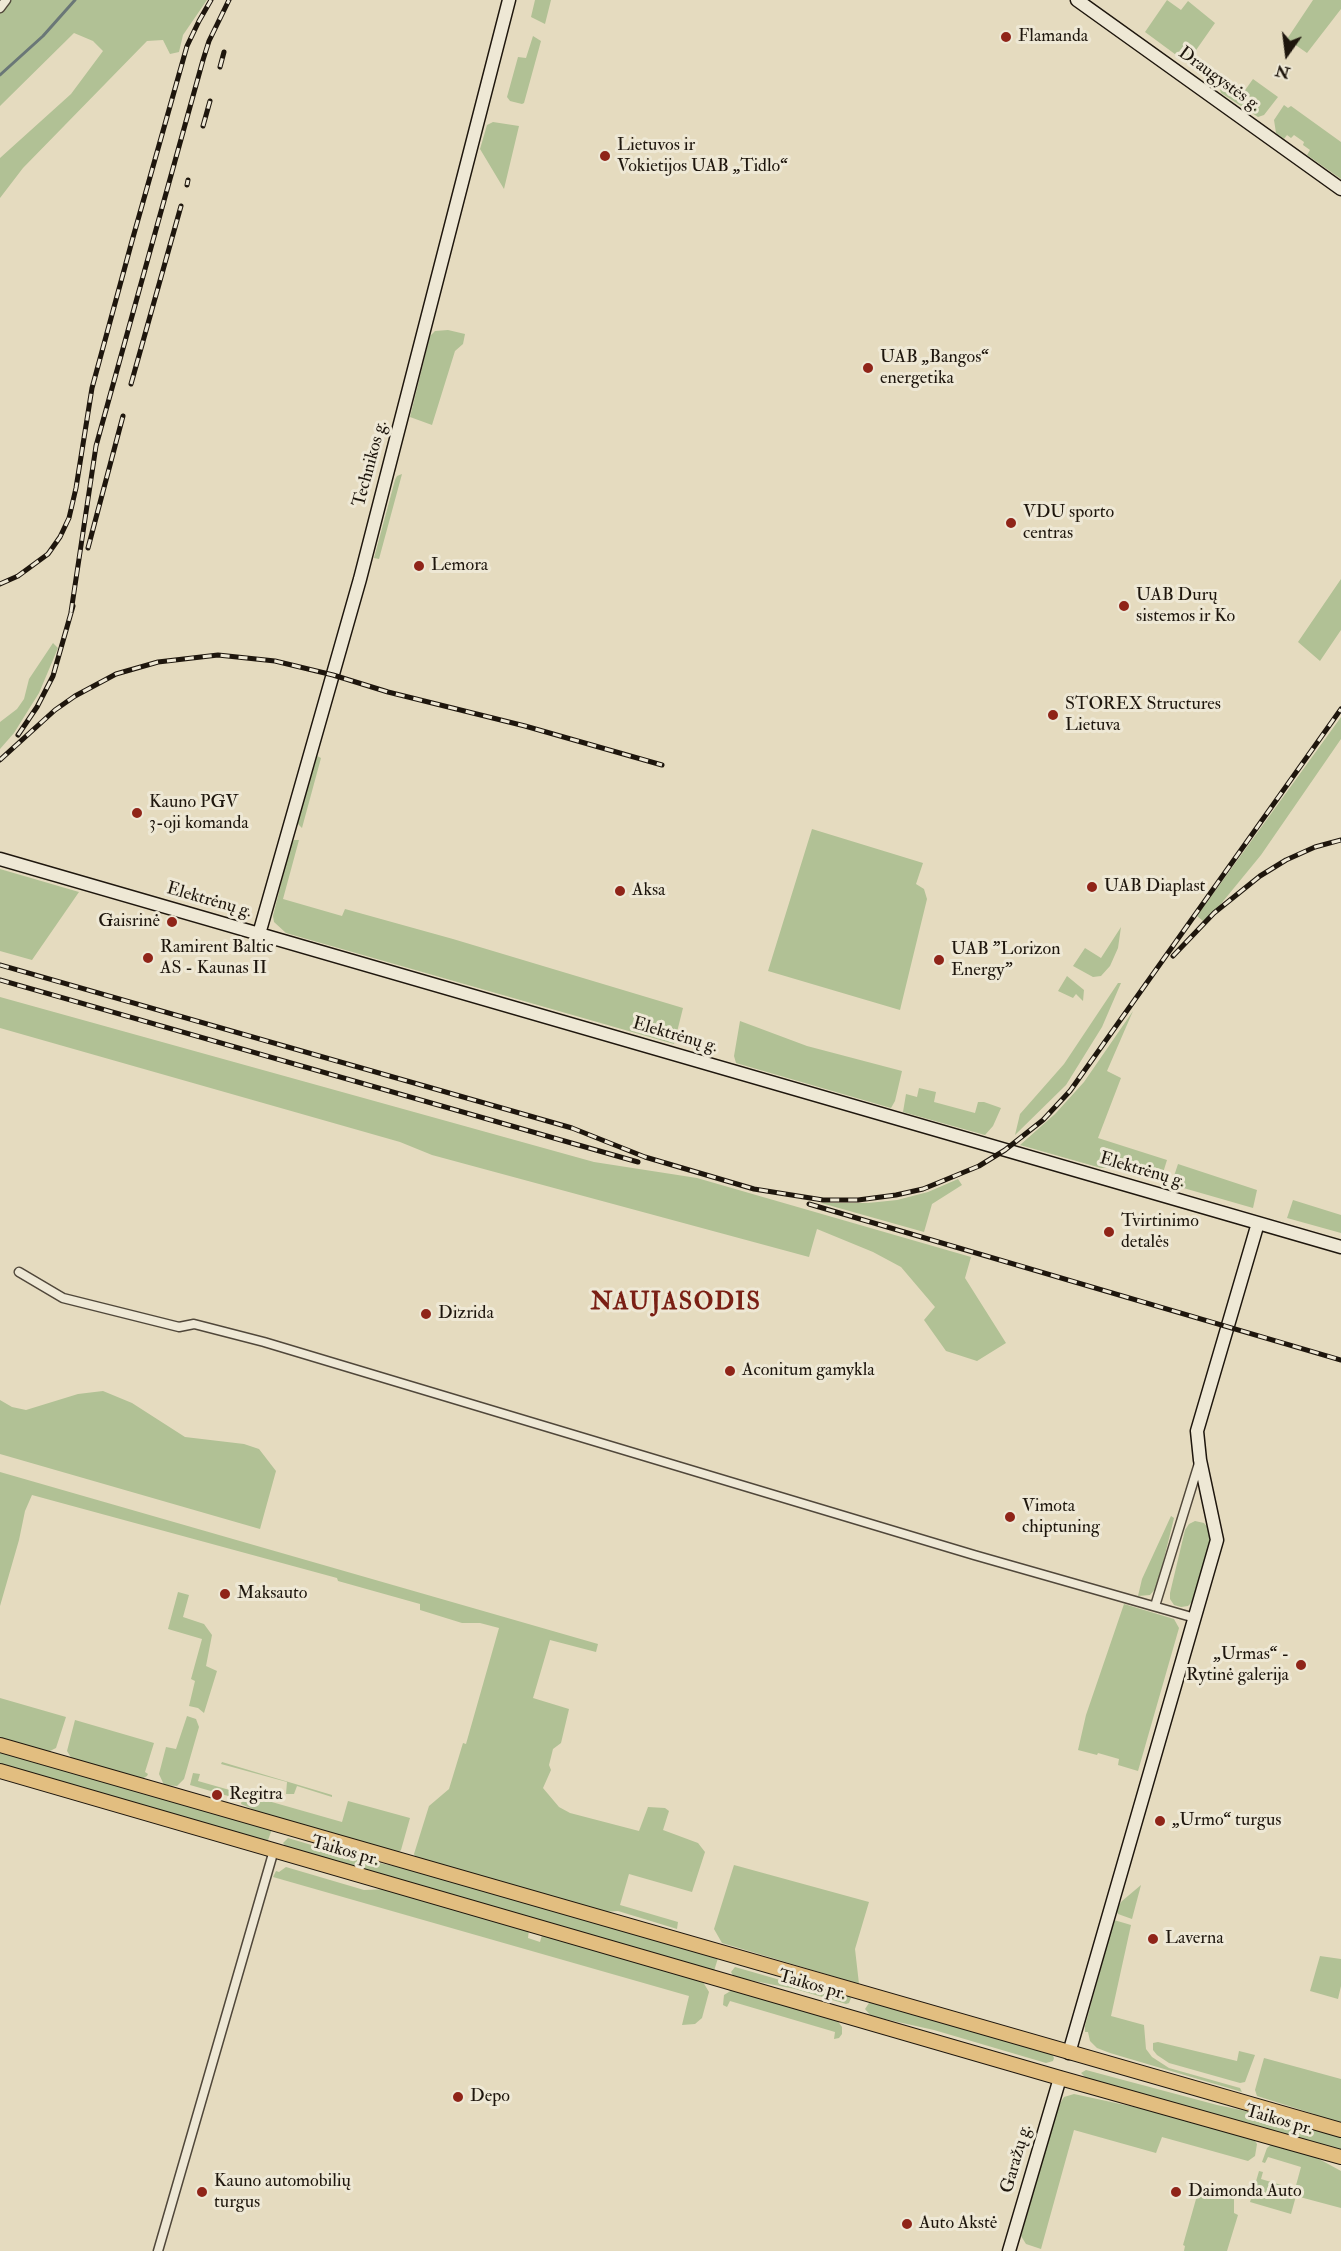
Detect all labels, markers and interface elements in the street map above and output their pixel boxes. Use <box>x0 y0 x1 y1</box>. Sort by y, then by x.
north arrow <box>1257 24 1317 84</box>
place label: Flamanda <box>1018 26 1088 48</box>
marker: Flamanda <box>999 30 1013 44</box>
street label: Draugystės g. <box>1174 43 1264 117</box>
text: N <box>1273 60 1292 83</box>
place label: Lietuvos ir Vokietijos UAB „Tidlo“ <box>617 135 788 178</box>
marker: Lietuvos ir Vokietijos UAB „Tidlo“ <box>598 149 612 163</box>
place label: UAB „Bangos“ energetika <box>880 347 989 389</box>
marker: UAB „Bangos“ energetika <box>861 361 875 375</box>
street label: Technikos g. <box>349 418 393 510</box>
place label: VDU sporto centras <box>1023 502 1114 544</box>
marker: VDU sporto centras <box>1004 516 1018 530</box>
place label: Lemora <box>431 555 488 577</box>
marker: Lemora <box>412 559 426 573</box>
place label: UAB Durų sistemos ir Ko <box>1136 585 1235 628</box>
marker: UAB Durų sistemos ir Ko <box>1117 599 1131 613</box>
place label: STOREX Structures Lietuva <box>1065 694 1221 736</box>
marker: STOREX Structures Lietuva <box>1046 708 1060 722</box>
place label: Kauno PGV 3-oji komanda <box>149 792 249 834</box>
marker: Kauno PGV 3-oji komanda <box>130 806 144 820</box>
place label: UAB Diaplast <box>1104 876 1205 898</box>
street label: Elektrėnų g. <box>164 878 254 924</box>
place label: Aksa <box>632 880 665 902</box>
marker: UAB Diaplast <box>1085 880 1099 894</box>
marker: Aksa <box>613 884 627 898</box>
place label: Gaisrinė <box>98 911 160 933</box>
marker: Gaisrinė <box>165 915 179 929</box>
place label: Ramirent Baltic AS - Kaunas II <box>160 937 274 980</box>
place label: UAB "Lorizon Energy" <box>951 939 1060 982</box>
marker: Ramirent Baltic AS - Kaunas II <box>141 951 155 965</box>
marker: UAB "Lorizon Energy" <box>932 953 946 967</box>
street label: Elektrėnų g. <box>630 1013 720 1059</box>
street label: Elektrėnų g. <box>1097 1148 1187 1194</box>
place label: Tvirtinimo detalės <box>1121 1211 1199 1254</box>
marker: Tvirtinimo detalės <box>1102 1225 1116 1239</box>
district label: NAUJASODIS <box>591 1290 761 1318</box>
place label: Dizrida <box>438 1303 494 1325</box>
marker: Dizrida <box>419 1307 433 1321</box>
place label: Aconitum gamykla <box>742 1360 875 1382</box>
marker: Aconitum gamykla <box>723 1364 737 1378</box>
place label: Vimota chiptuning <box>1022 1496 1100 1538</box>
marker: Vimota chiptuning <box>1003 1510 1017 1524</box>
place label: Maksauto <box>237 1583 307 1605</box>
marker: Maksauto <box>218 1587 232 1601</box>
place label: „Urmas“ - Rytinė galerija <box>1186 1644 1289 1686</box>
marker: „Urmas“ - Rytinė galerija <box>1294 1658 1308 1672</box>
place label: Regitra <box>229 1784 283 1806</box>
marker: Regitra <box>210 1788 224 1802</box>
place label: „Urmo“ turgus <box>1172 1810 1281 1832</box>
marker: „Urmo“ turgus <box>1153 1814 1167 1828</box>
street label: Taikos pr. <box>309 1832 381 1872</box>
place label: Laverna <box>1165 1928 1224 1950</box>
marker: Laverna <box>1146 1932 1160 1946</box>
street label: Taikos pr. <box>776 1966 848 2006</box>
place label: Depo <box>470 2086 510 2108</box>
marker: Depo <box>451 2090 465 2104</box>
street label: Taikos pr. <box>1243 2101 1315 2141</box>
street label: Garažų g. <box>997 2122 1037 2196</box>
place label: Kauno automobilių turgus <box>214 2171 351 2214</box>
place label: Daimonda Auto <box>1188 2181 1302 2203</box>
marker: Kauno automobilių turgus <box>195 2185 209 2199</box>
marker: Daimonda Auto <box>1169 2185 1183 2199</box>
place label: Auto Akstė <box>919 2213 997 2235</box>
marker: Auto Akstė <box>900 2217 914 2231</box>

